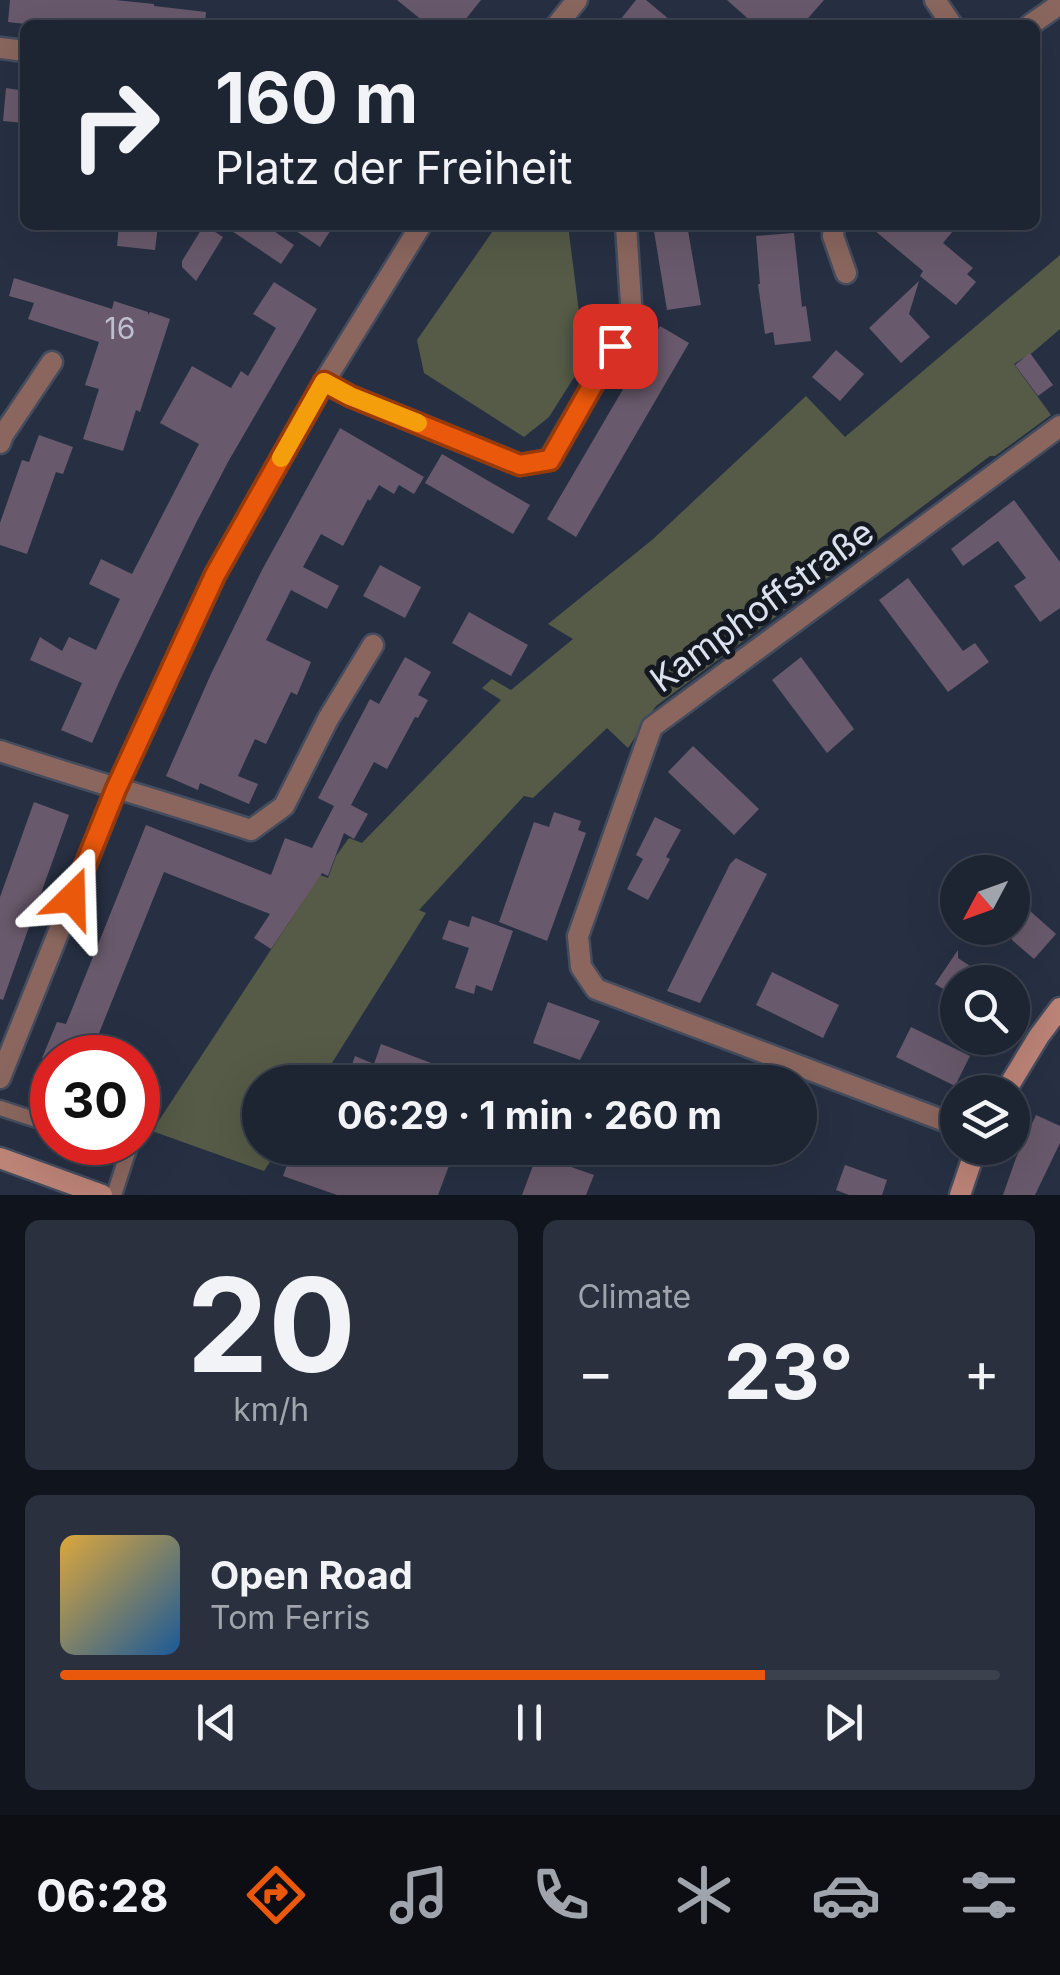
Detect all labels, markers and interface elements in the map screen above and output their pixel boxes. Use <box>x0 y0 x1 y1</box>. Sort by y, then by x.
text: 160 m <box>215 55 418 140</box>
icon: right <box>50 60 180 190</box>
text: Platz der Freiheit <box>215 140 573 195</box>
pin <box>573 304 658 389</box>
house number: 16 <box>105 310 135 346</box>
icon: arrive <box>588 319 643 374</box>
street label: Kamphoffstraße <box>642 510 881 700</box>
position arrow <box>20 846 124 950</box>
north arrow <box>940 855 1030 945</box>
map controls <box>940 855 1030 1165</box>
button: search <box>940 965 1030 1055</box>
speed limit sign: 30 <box>30 1035 160 1165</box>
button: layers <box>940 1075 1030 1165</box>
text: 06:29 · 1 min · 260 m <box>337 1092 722 1138</box>
text: 20 <box>186 1246 356 1403</box>
text: Climate <box>578 1277 691 1316</box>
text: 23° <box>724 1326 854 1417</box>
text: − <box>578 1339 614 1405</box>
text: + <box>964 1339 1000 1405</box>
text: km/h <box>233 1390 309 1429</box>
text: Open Road <box>210 1552 413 1598</box>
text: Tom Ferris <box>210 1598 370 1637</box>
icon: previous <box>189 1695 244 1750</box>
icon: pause <box>502 1695 557 1750</box>
icon: next <box>816 1695 871 1750</box>
icon: directions <box>241 1860 311 1930</box>
icon: music <box>384 1860 454 1930</box>
icon: phone <box>526 1860 596 1930</box>
icon: climate <box>669 1860 739 1930</box>
icon: car <box>811 1860 881 1930</box>
icon: filters <box>954 1860 1024 1930</box>
text: 06:28 <box>36 1868 169 1923</box>

